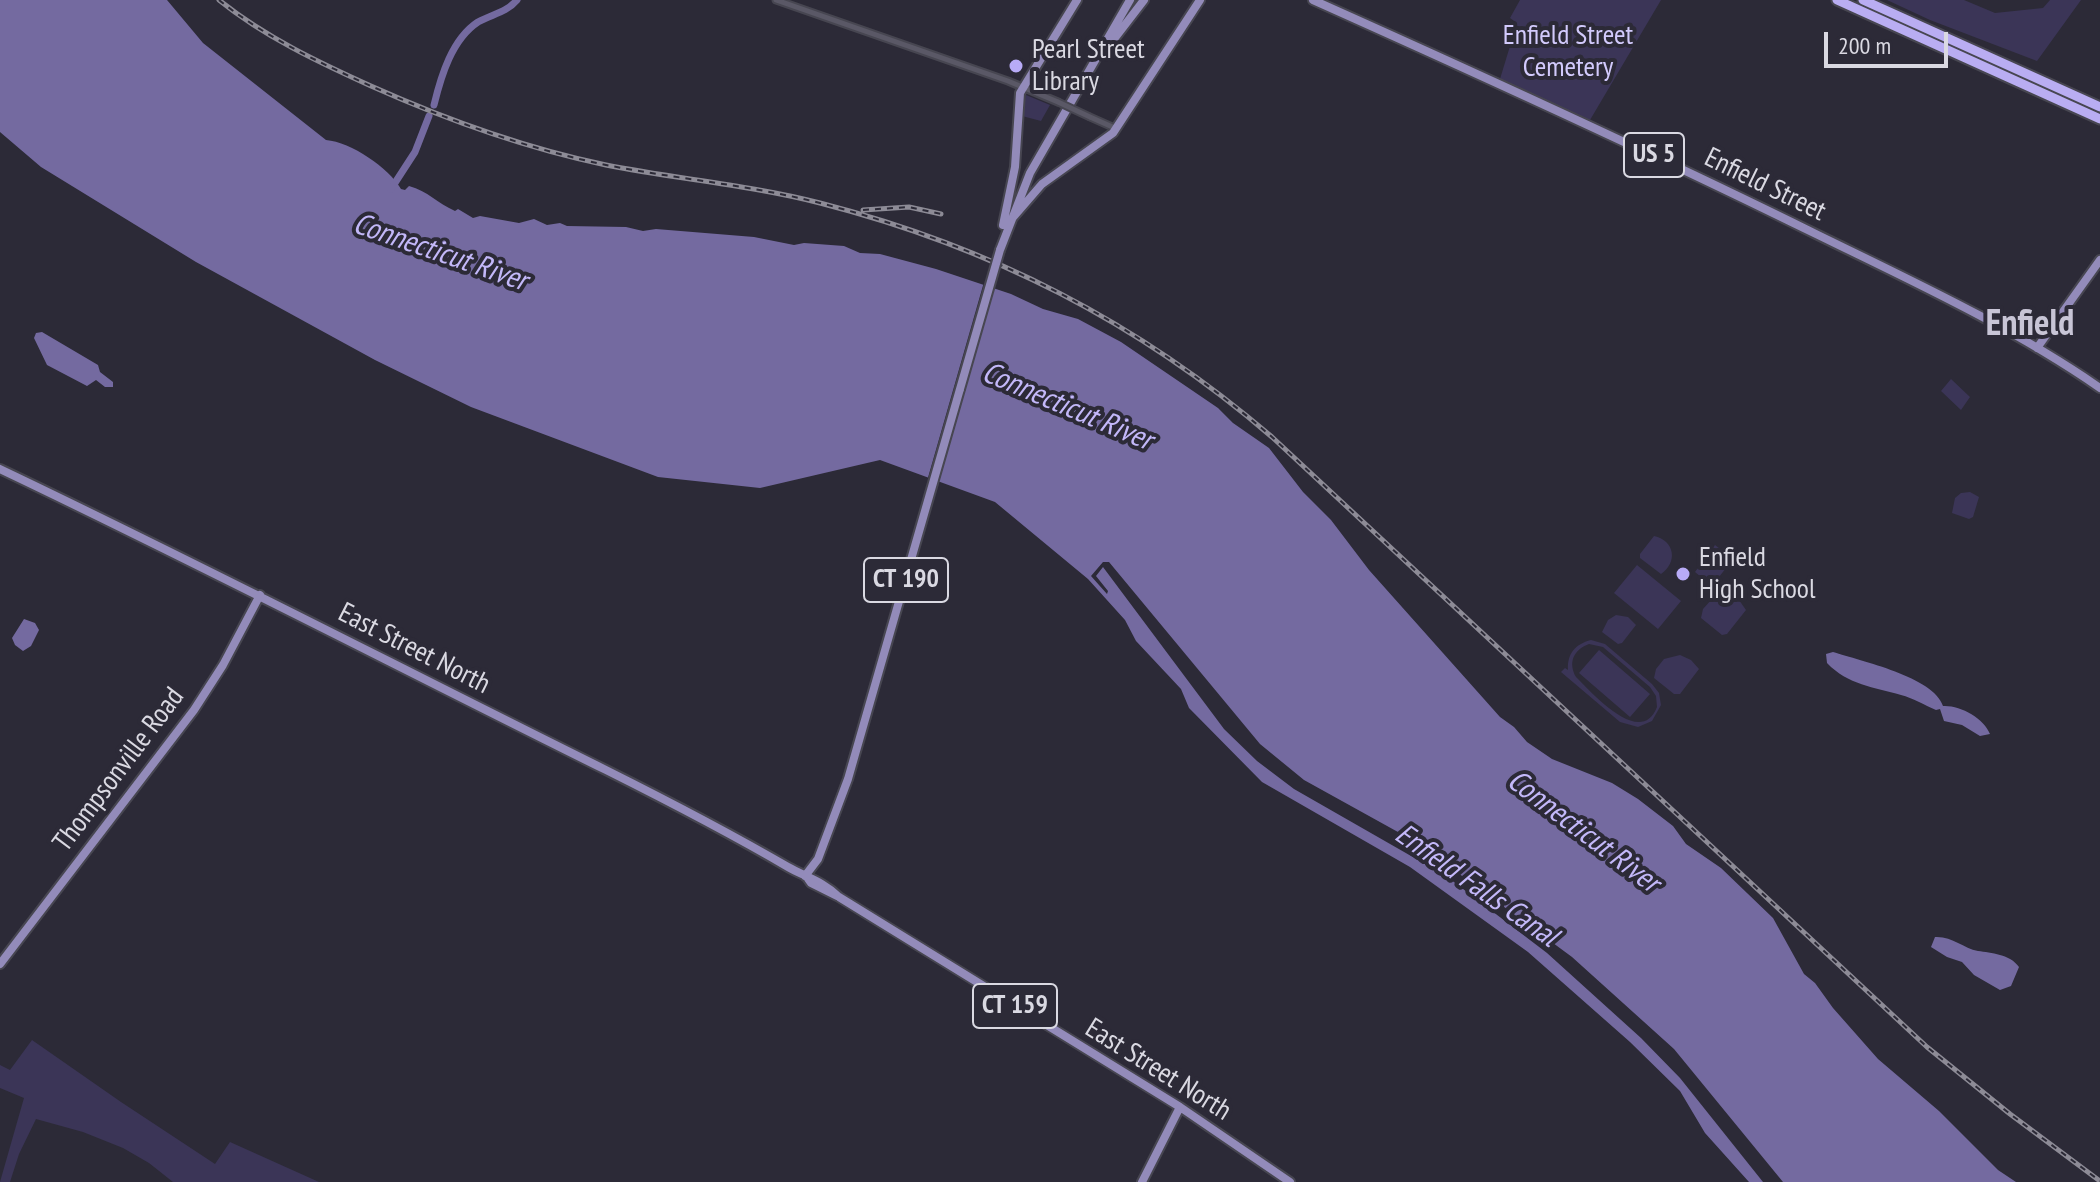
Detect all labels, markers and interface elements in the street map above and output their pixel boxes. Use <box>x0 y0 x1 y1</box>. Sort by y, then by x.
scale bar <box>1828 16 1952 66</box>
park label: Enfield Street Cemetery <box>1503 19 1633 85</box>
text: 200 m <box>1838 30 1891 61</box>
place label: Pearl Street Library <box>1032 33 1145 99</box>
marker: Pearl Street Library <box>1007 57 1025 75</box>
road number: US 5 <box>1624 133 1684 177</box>
street label: Enfield Street <box>1699 141 1831 229</box>
water label: Connecticut River <box>348 206 532 300</box>
district label: Enfield <box>1986 303 2074 347</box>
water label: Connecticut River <box>977 355 1157 459</box>
place label: Enfield High School <box>1699 541 1815 607</box>
road number: CT 190 <box>864 558 948 602</box>
marker: Enfield High School <box>1674 565 1692 583</box>
street label: East Street North <box>333 596 495 702</box>
street label: Thompsonville Road <box>46 681 192 859</box>
water label: Connecticut River <box>1500 763 1666 901</box>
water label: Enfield Falls Canal <box>1388 817 1564 955</box>
road number: CT 159 <box>973 984 1057 1028</box>
street label: East Street North <box>1079 1012 1237 1128</box>

